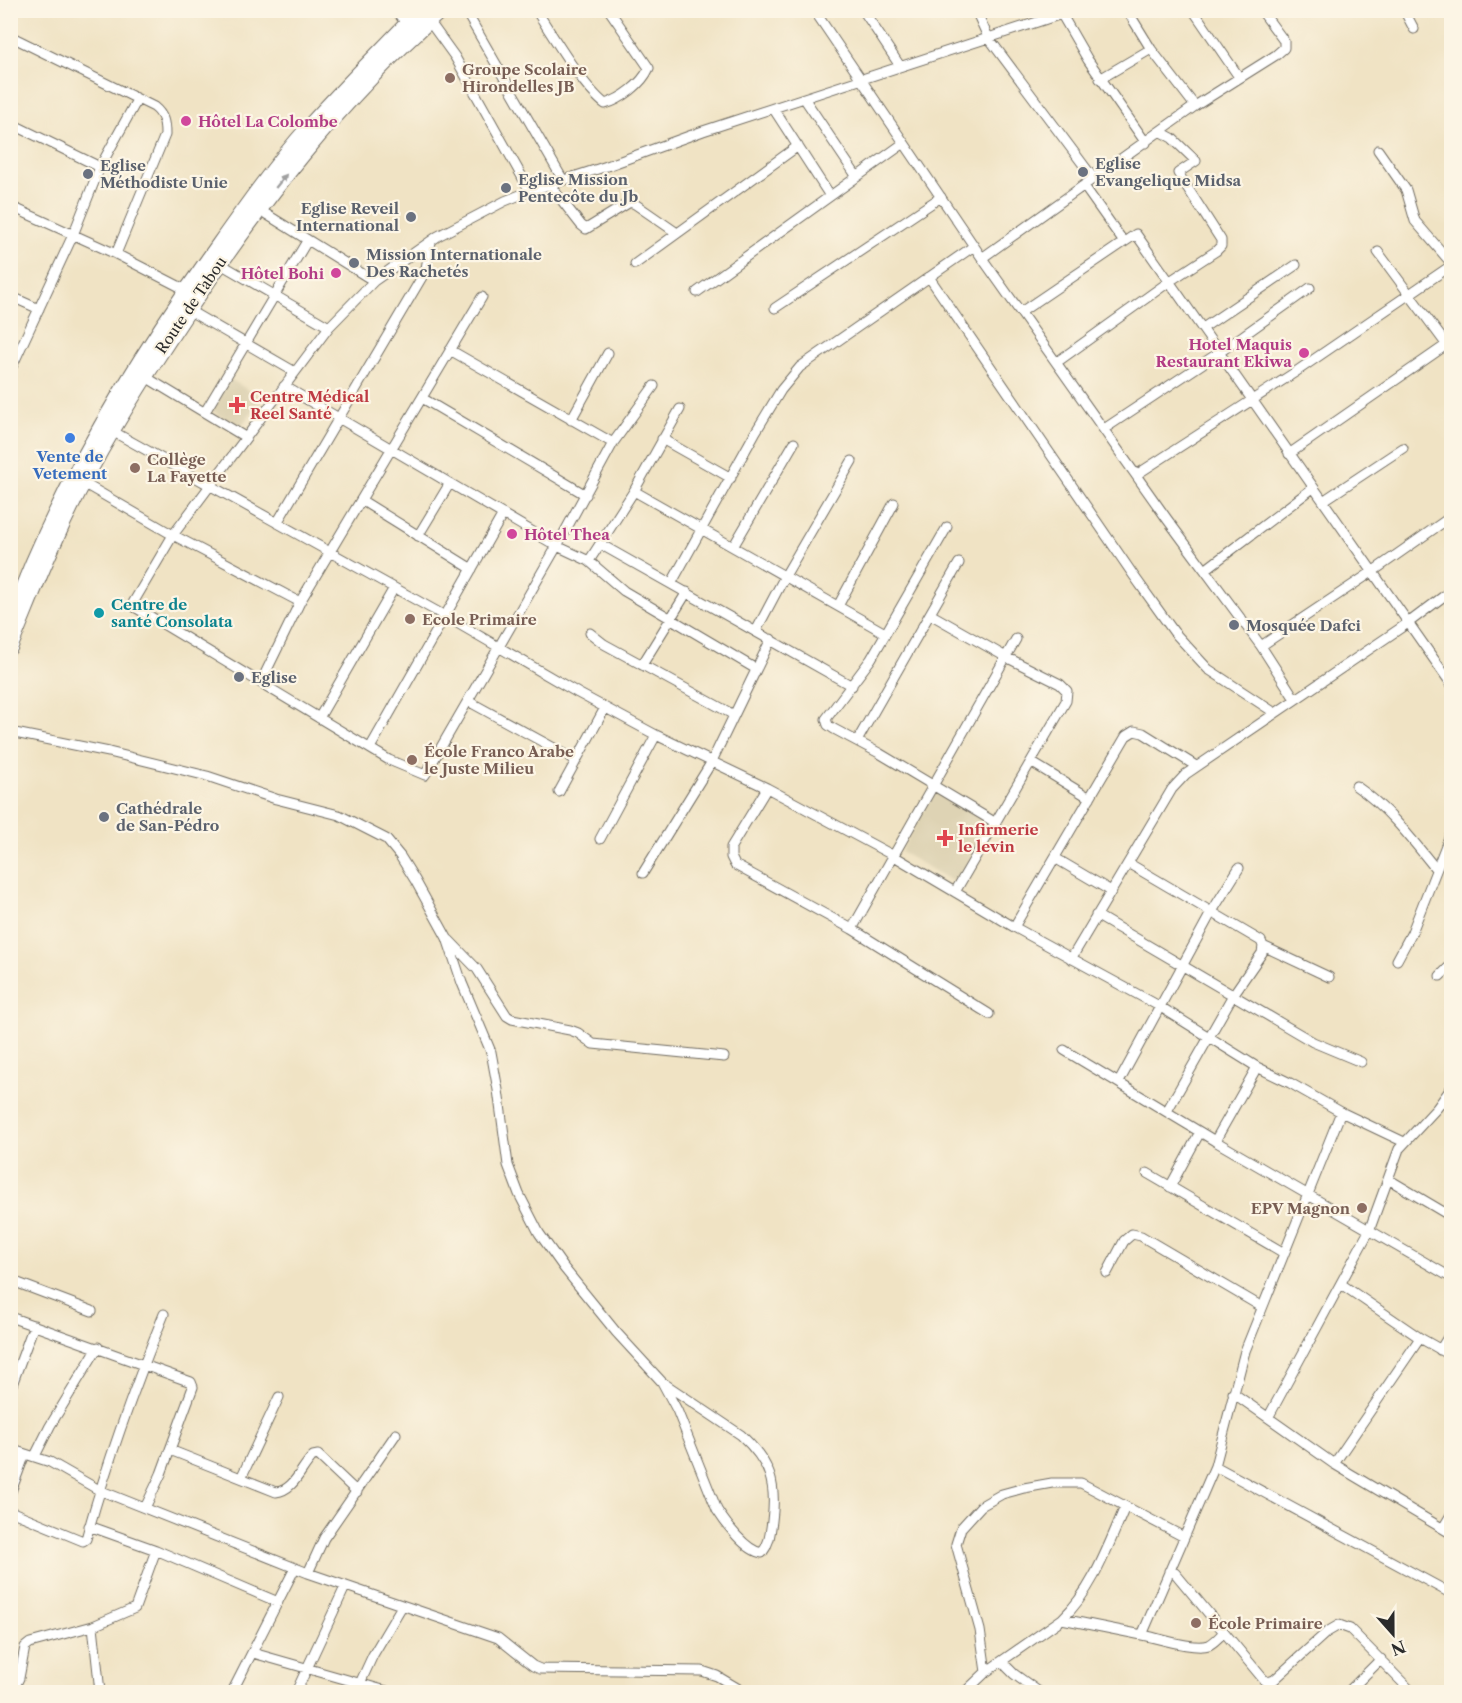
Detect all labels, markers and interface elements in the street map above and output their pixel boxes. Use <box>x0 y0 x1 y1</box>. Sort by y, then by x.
place label: Groupe Scolaire Hirondelles JB <box>462 60 587 96</box>
marker: Groupe Scolaire Hirondelles JB <box>443 71 457 85</box>
place label: Hôtel La Colombe <box>198 112 338 131</box>
marker: Hôtel La Colombe <box>179 114 193 128</box>
place label: Eglise Evangelique Midsa <box>1095 154 1242 190</box>
place label: Eglise Méthodiste Unie <box>100 156 228 192</box>
marker: Eglise Evangelique Midsa <box>1076 165 1090 179</box>
marker: Eglise Méthodiste Unie <box>81 167 95 181</box>
place label: Eglise Mission Pentecôte du Jb <box>518 170 638 206</box>
one-way arrow <box>274 173 286 188</box>
marker: Eglise Mission Pentecôte du Jb <box>499 181 513 195</box>
place label: Eglise Reveil International <box>296 199 399 235</box>
marker: Eglise Reveil International <box>404 210 418 224</box>
place label: Mission Internationale Des Rachetés <box>366 245 542 281</box>
street label: Route de Tabou <box>151 253 231 357</box>
marker: Mission Internationale Des Rachetés <box>347 256 361 270</box>
place label: Hôtel Bohi <box>241 264 325 283</box>
marker: Hôtel Bohi <box>329 266 343 280</box>
place label: Hotel Maquis Restaurant Ekiwa <box>1156 335 1292 371</box>
marker: Hotel Maquis Restaurant Ekiwa <box>1297 346 1311 360</box>
place label: Centre Médical Reel Santé <box>250 387 369 423</box>
marker: Centre Médical Reel Santé <box>228 396 246 414</box>
marker: Vente de Vetement <box>63 431 77 445</box>
place label: Vente de Vetement <box>32 447 107 483</box>
place label: Collège La Fayette <box>147 450 226 486</box>
marker: Collège La Fayette <box>128 461 142 475</box>
place label: Hôtel Thea <box>524 525 610 544</box>
marker: Hôtel Thea <box>505 527 519 541</box>
place label: Centre de santé Consolata <box>111 595 233 631</box>
marker: Centre de santé Consolata <box>92 606 106 620</box>
place label: Ecole Primaire <box>422 610 537 629</box>
marker: Ecole Primaire <box>403 612 417 626</box>
place label: Mosquée Dafci <box>1246 616 1362 635</box>
marker: Mosquée Dafci <box>1227 618 1241 632</box>
place label: Eglise <box>251 668 297 687</box>
marker: Eglise <box>232 670 246 684</box>
place label: École Franco Arabe le Juste Milieu <box>424 742 574 778</box>
marker: École Franco Arabe le Juste Milieu <box>405 753 419 767</box>
place label: Cathédrale de San-Pédro <box>116 799 219 835</box>
marker: Cathédrale de San-Pédro <box>97 810 111 824</box>
place label: Infirmerie le levin <box>958 820 1039 856</box>
marker: Infirmerie le levin <box>936 829 954 847</box>
place label: EPV Magnon <box>1251 1199 1351 1218</box>
marker: EPV Magnon <box>1355 1201 1369 1215</box>
north arrow <box>1363 1604 1423 1664</box>
place label: École Primaire <box>1208 1614 1323 1633</box>
marker: École Primaire <box>1189 1616 1203 1630</box>
text: N <box>1388 1636 1408 1660</box>

